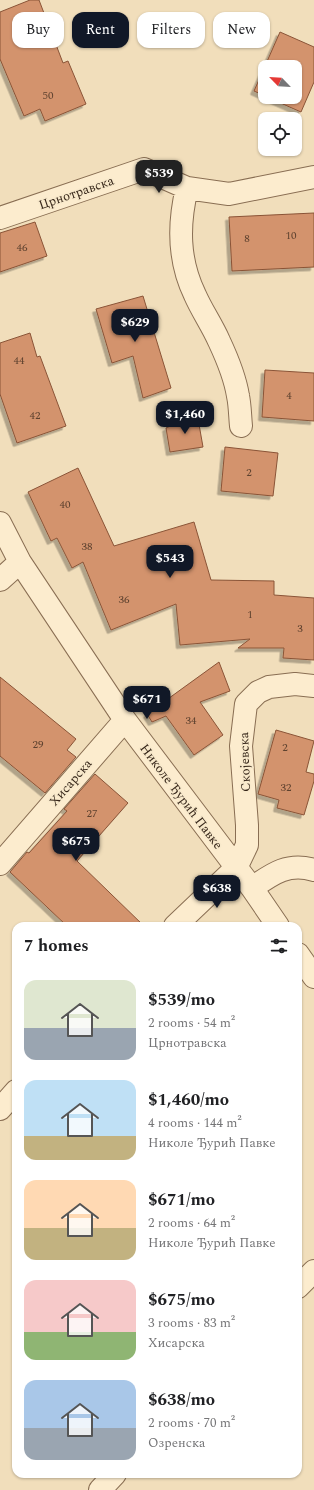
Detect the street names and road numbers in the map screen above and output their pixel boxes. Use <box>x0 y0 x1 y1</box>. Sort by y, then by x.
street label: Црнотравска <box>36 170 117 215</box>
street label: Скојевска <box>234 731 256 792</box>
street label: Николе Ђурић Павке <box>135 740 228 854</box>
street label: Хисарска <box>45 754 97 811</box>

